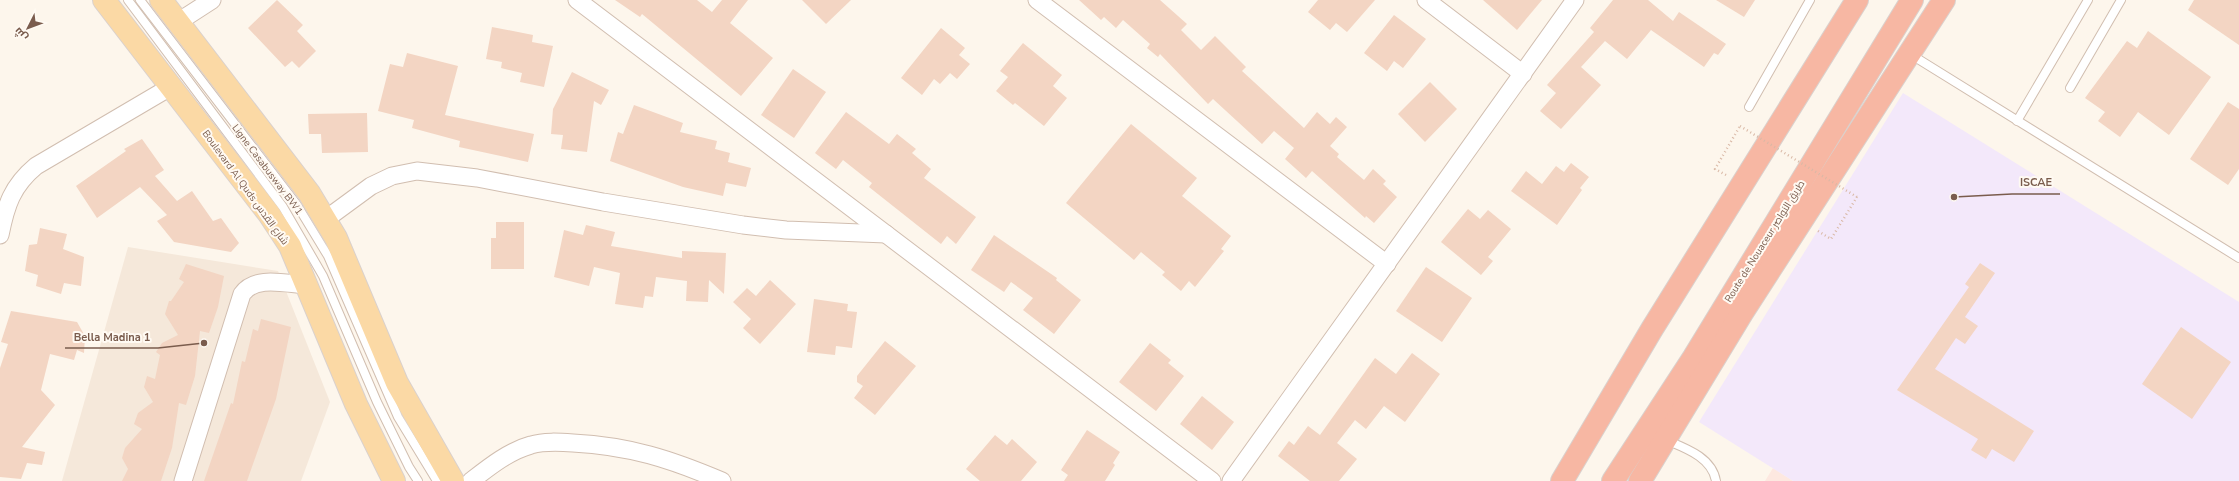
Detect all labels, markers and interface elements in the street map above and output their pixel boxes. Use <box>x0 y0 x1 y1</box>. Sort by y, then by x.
north arrow <box>8 8 48 48</box>
text: ش <box>11 24 31 45</box>
street label: Ligne Casabusway BW1 <box>228 121 306 218</box>
street label: Boulevard Al Quds شارع القدس <box>199 127 292 248</box>
callout: ISCAE <box>2012 171 2060 194</box>
text: ISCAE <box>2020 175 2052 190</box>
street label: Route de Nouaceur طريق النواصر <box>1721 178 1808 305</box>
callout: Bella Madina 1 <box>65 325 158 348</box>
text: Bella Madina 1 <box>74 330 150 345</box>

